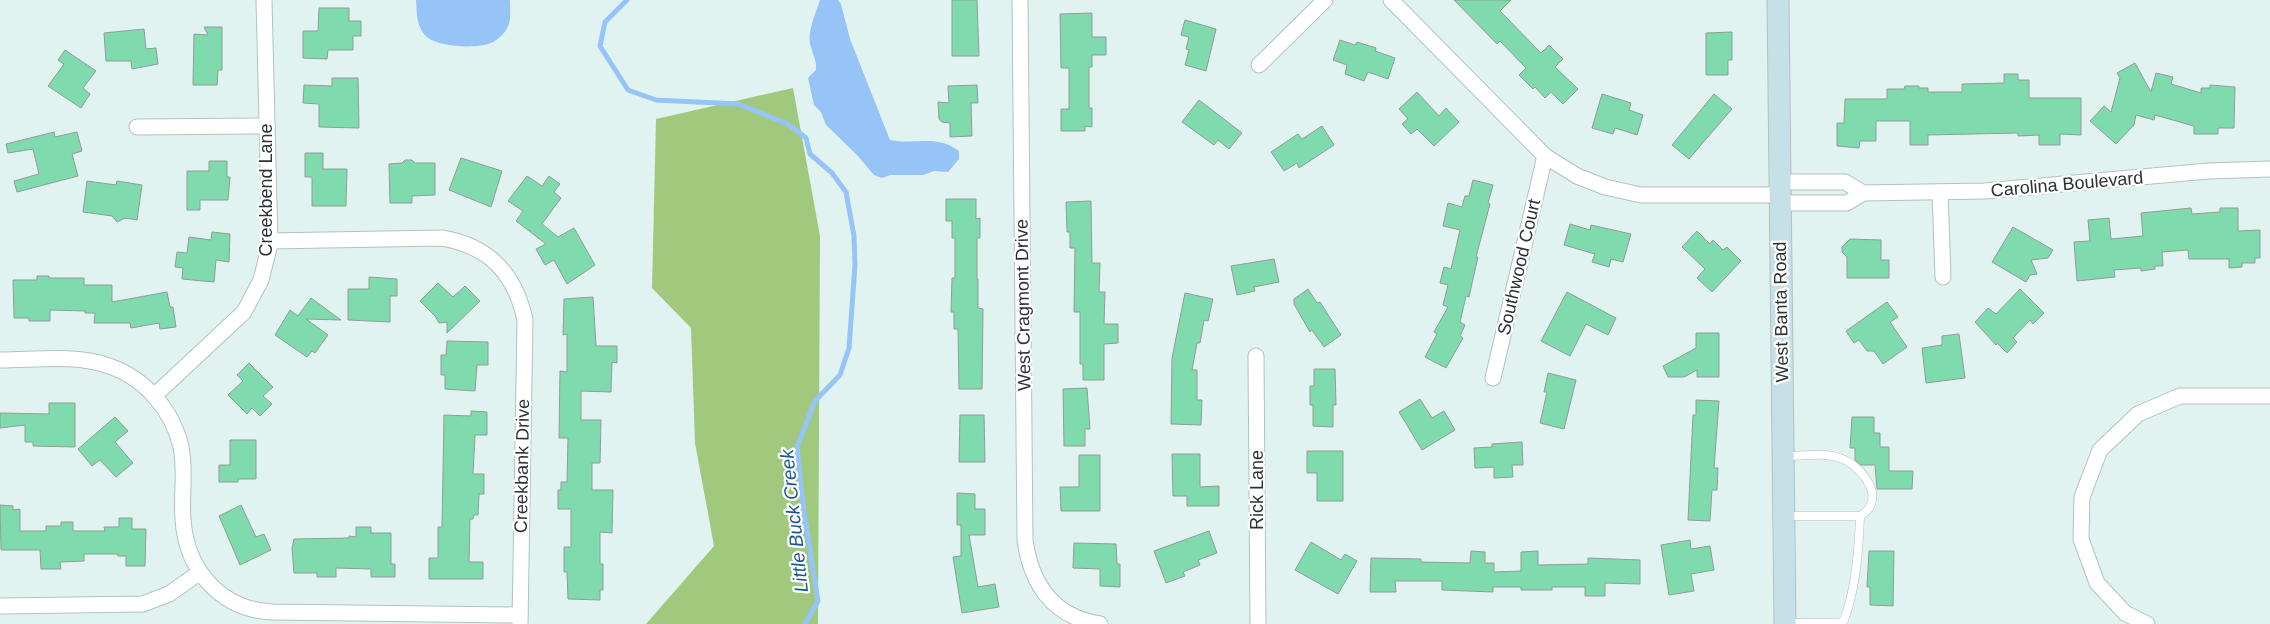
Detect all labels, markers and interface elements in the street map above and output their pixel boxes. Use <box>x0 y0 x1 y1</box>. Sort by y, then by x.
street label: Creekbend Lane <box>256 123 276 257</box>
street label: Carolina Boulevard <box>1990 167 2144 201</box>
street label: Southwood Court <box>1494 197 1544 337</box>
street label: West Cragmont Drive <box>1012 219 1034 391</box>
street label: West Banta Road <box>1770 241 1792 383</box>
street label: Creekbank Drive <box>511 399 533 533</box>
water label: Little Buck Creek <box>776 447 812 594</box>
street label: Rick Lane <box>1247 450 1267 530</box>

